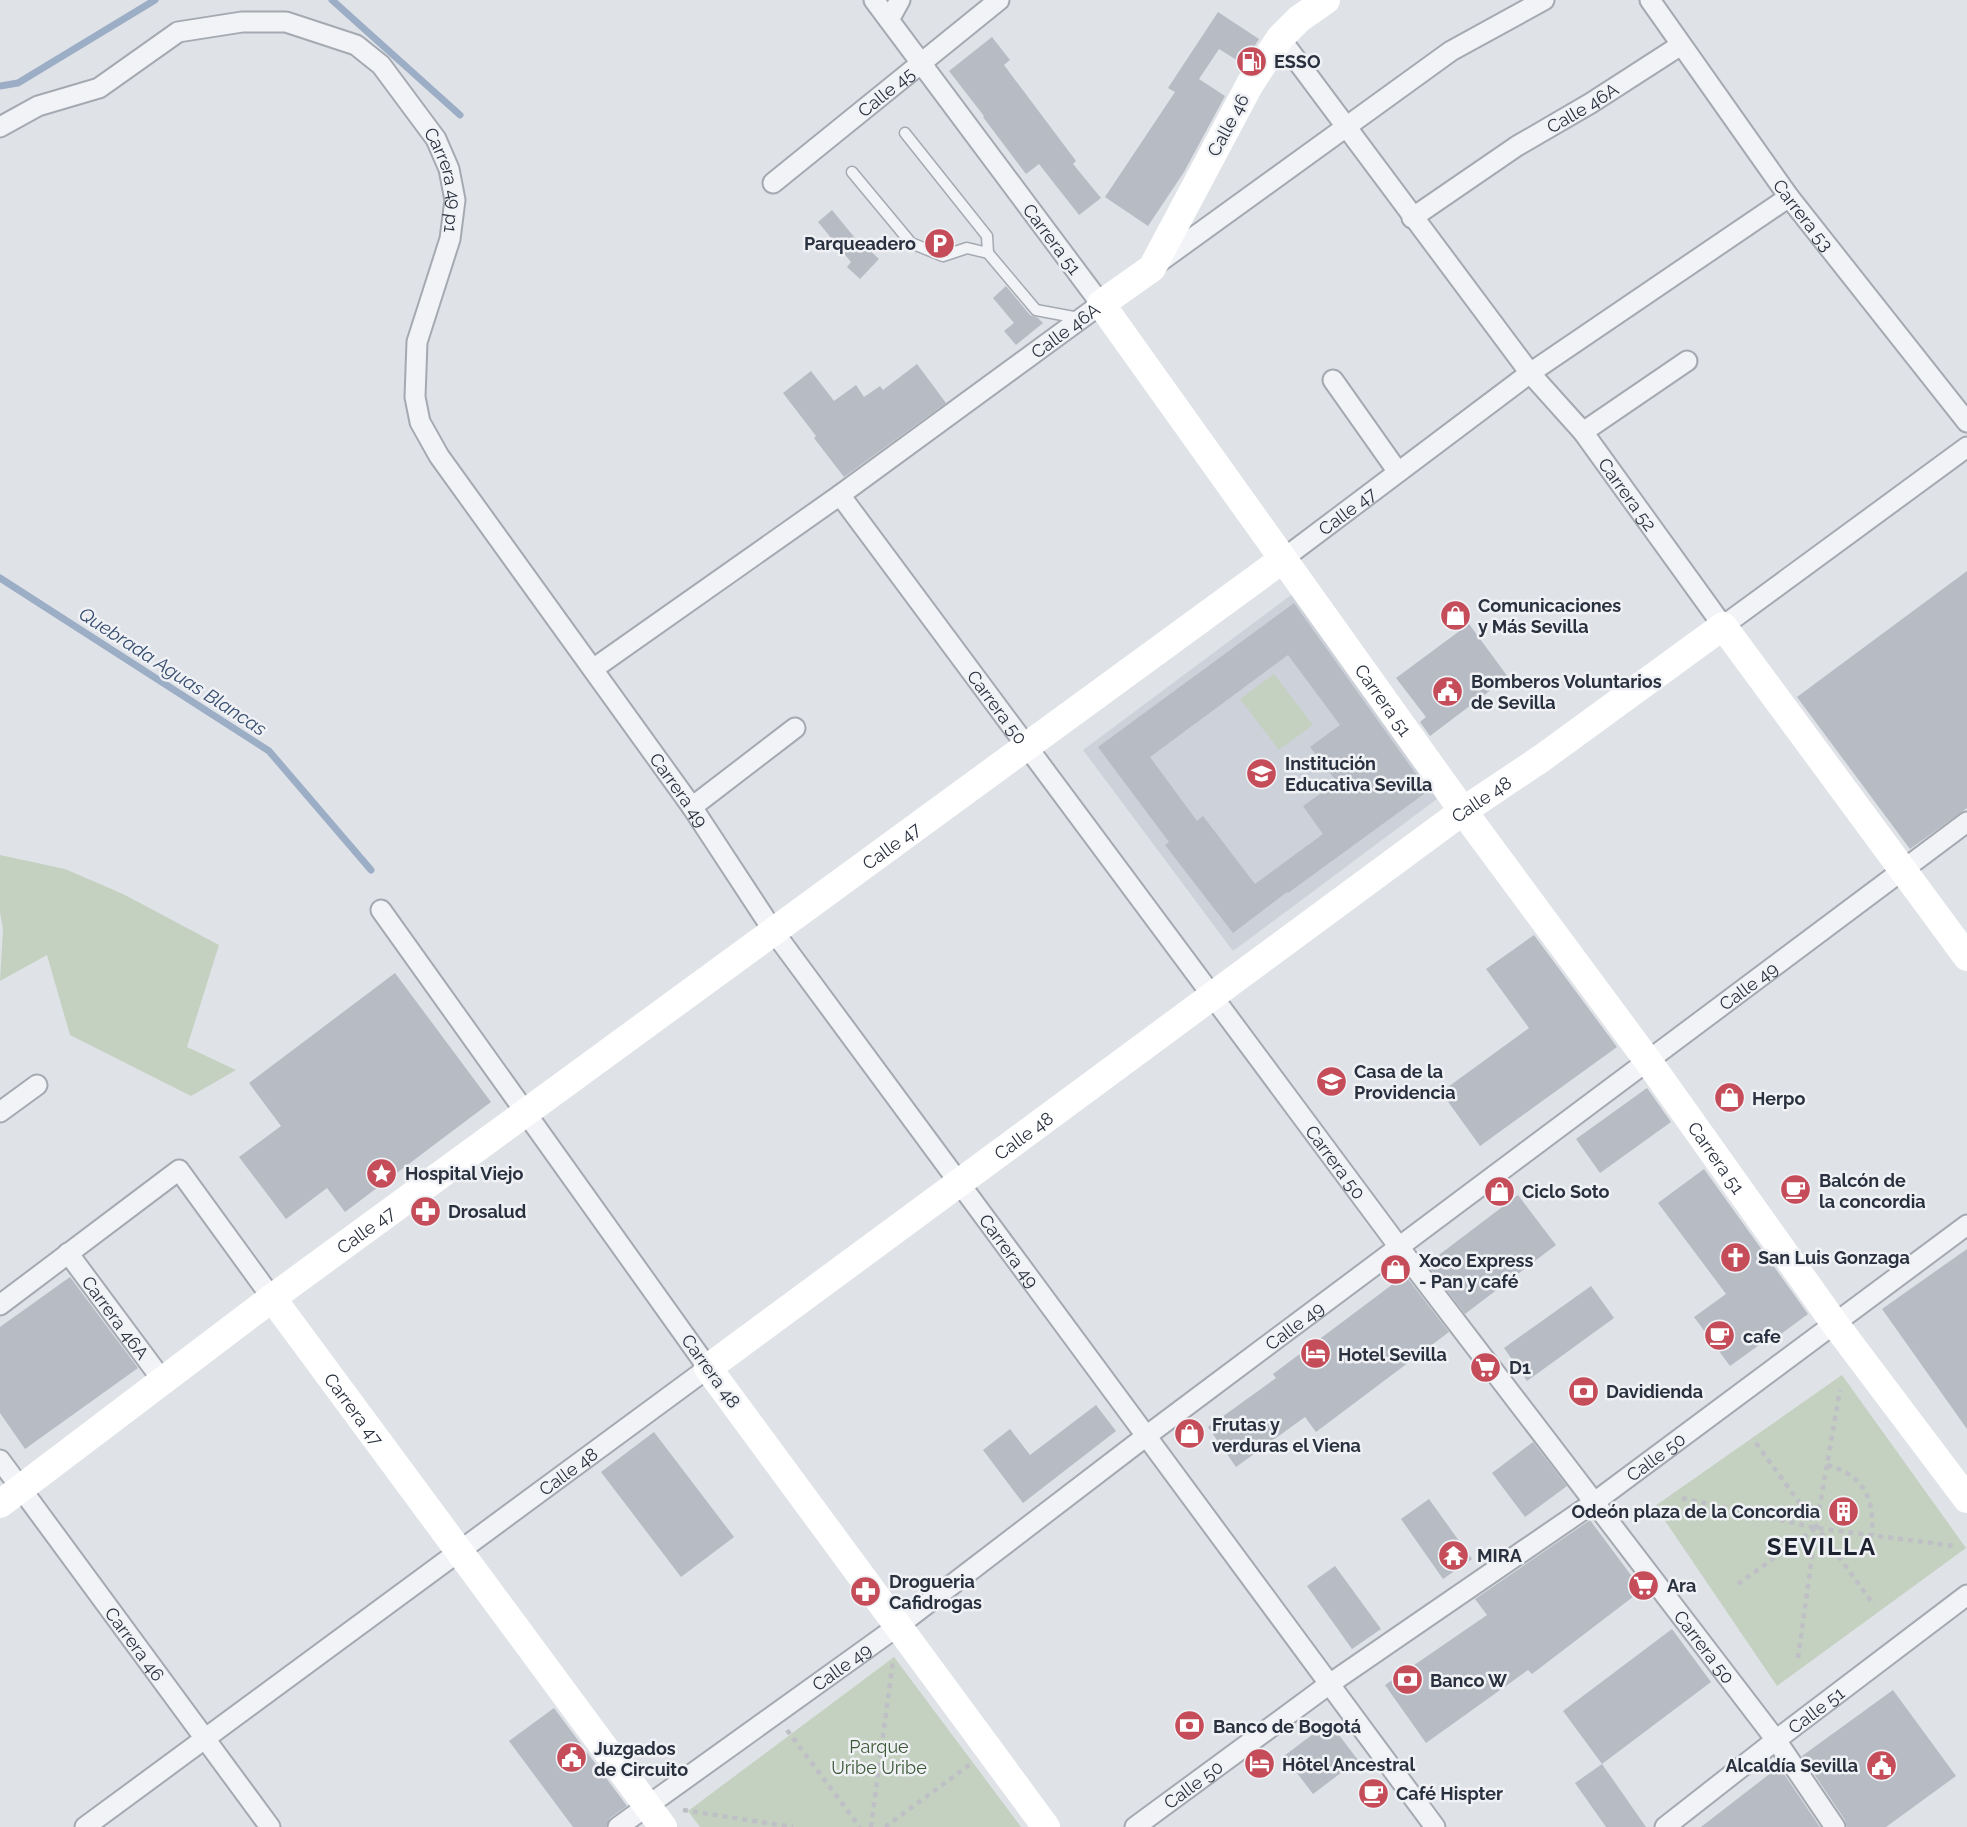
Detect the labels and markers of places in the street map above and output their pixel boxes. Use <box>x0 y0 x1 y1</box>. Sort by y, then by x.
fuel station icon: ESSO <box>1234 44 1268 78</box>
place label: ESSO <box>1274 51 1321 72</box>
parking icon: Parqueadero <box>922 226 956 260</box>
place label: Parqueadero <box>804 233 916 254</box>
place label: Comunicaciones y Más Sevilla <box>1478 595 1621 637</box>
shop icon: Comunicaciones y Más Sevilla <box>1438 598 1472 632</box>
place label: Bomberos Voluntarios de Sevilla <box>1471 671 1662 713</box>
public building icon: Bomberos Voluntarios de Sevilla <box>1431 674 1465 708</box>
place label: Institución Educativa Sevilla <box>1285 753 1432 795</box>
school or university icon: Institución Educativa Sevilla <box>1245 756 1279 790</box>
place label: Casa de la Providencia <box>1354 1061 1455 1103</box>
school or university icon: Casa de la Providencia <box>1314 1064 1348 1098</box>
shop icon: Herpo <box>1712 1081 1746 1115</box>
place label: Herpo <box>1752 1088 1805 1109</box>
place icon: Hospital Viejo <box>365 1156 399 1190</box>
place label: Hospital Viejo <box>405 1163 523 1184</box>
place label: Balcón de la concordia <box>1819 1170 1926 1212</box>
cafe icon: Balcón de la concordia <box>1779 1173 1813 1207</box>
shop icon: Ciclo Soto <box>1482 1174 1516 1208</box>
place label: Ciclo Soto <box>1522 1181 1610 1202</box>
pharmacy icon: Drosalud <box>408 1194 442 1228</box>
place label: Drosalud <box>448 1201 526 1222</box>
church icon: San Luis Gonzaga <box>1718 1240 1752 1274</box>
place label: San Luis Gonzaga <box>1758 1247 1910 1268</box>
place label: Xoco Express - Pan y café <box>1418 1250 1533 1292</box>
shop icon: Xoco Express - Pan y café <box>1379 1253 1413 1287</box>
cafe icon: cafe <box>1703 1319 1737 1353</box>
place label: cafe <box>1743 1326 1781 1347</box>
hotel icon: Hotel Sevilla <box>1298 1337 1332 1371</box>
place label: Hotel Sevilla <box>1338 1344 1447 1365</box>
supermarket icon: D1 <box>1469 1350 1503 1384</box>
place label: D1 <box>1509 1357 1531 1378</box>
bank icon: Davidienda <box>1566 1374 1600 1408</box>
place label: Davidienda <box>1606 1381 1703 1402</box>
place label: Frutas y verduras el Viena <box>1212 1414 1361 1456</box>
shop icon: Frutas y verduras el Viena <box>1172 1417 1206 1451</box>
building icon: Odeón plaza de la Concordia <box>1826 1494 1860 1528</box>
place label: Odeón plaza de la Concordia <box>1571 1501 1820 1522</box>
temple icon: MIRA <box>1437 1538 1471 1572</box>
place label: MIRA <box>1477 1545 1523 1566</box>
supermarket icon: Ara <box>1627 1568 1661 1602</box>
place label: Drogueria Cafidrogas <box>889 1571 982 1613</box>
pharmacy icon: Drogueria Cafidrogas <box>849 1574 883 1608</box>
place label: Ara <box>1667 1575 1696 1596</box>
bank icon: Banco W <box>1390 1663 1424 1697</box>
place label: Banco W <box>1430 1670 1507 1691</box>
bank icon: Banco de Bogotá <box>1173 1709 1207 1743</box>
place label: Banco de Bogotá <box>1213 1716 1361 1737</box>
place label: Juzgados de Circuito <box>594 1738 688 1780</box>
public building icon: Juzgados de Circuito <box>554 1741 588 1775</box>
hotel icon: Hôtel Ancestral <box>1242 1747 1276 1781</box>
public building icon: Alcaldía Sevilla <box>1864 1748 1898 1782</box>
place label: Hôtel Ancestral <box>1282 1754 1415 1775</box>
place label: Alcaldía Sevilla <box>1725 1755 1858 1776</box>
cafe icon: Café Hispter <box>1356 1776 1390 1810</box>
place label: Café Hispter <box>1396 1783 1503 1804</box>

